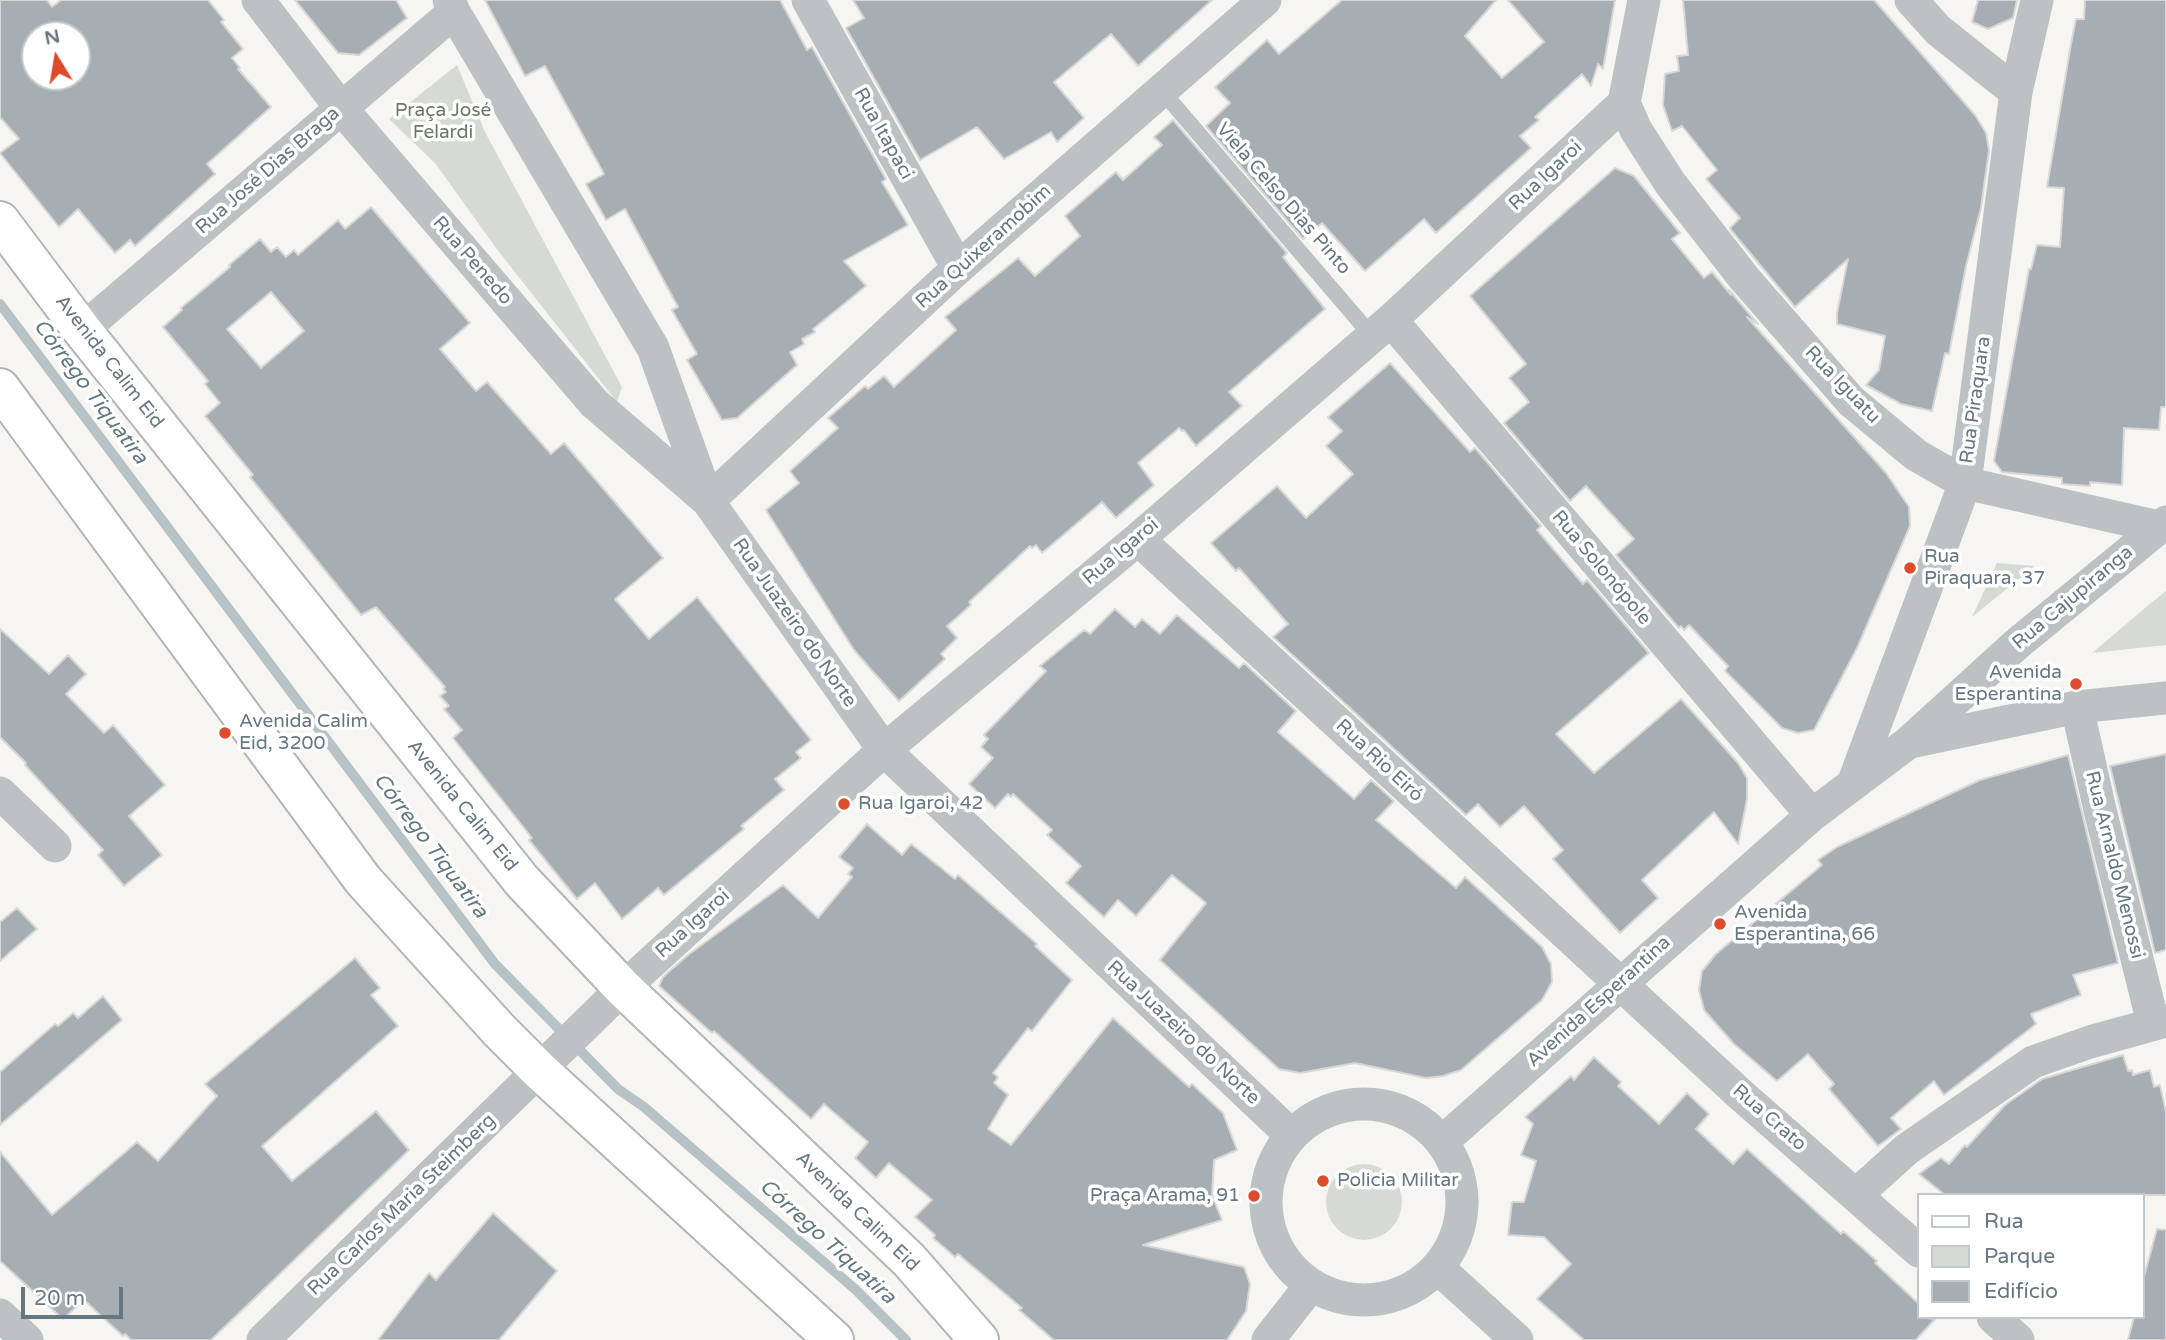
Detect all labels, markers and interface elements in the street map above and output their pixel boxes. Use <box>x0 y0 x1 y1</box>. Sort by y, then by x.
north arrow <box>21 21 91 91</box>
text: N <box>43 25 62 50</box>
street label: Rua Itapaci <box>848 84 918 184</box>
park label: Praça José Felardi <box>395 100 491 144</box>
street label: Rua José Dias Braga <box>191 102 345 240</box>
street label: Viela Celso Dias Pinto <box>1211 118 1355 280</box>
street label: Rua Igaroi <box>1505 136 1587 216</box>
street label: Rua Quixeramobim <box>912 180 1056 314</box>
street label: Rua Penedo <box>427 212 517 310</box>
street label: Avenida Calim Eid <box>50 291 168 433</box>
water label: Córrego Tiquatira <box>27 315 153 469</box>
street label: Rua Piraquara <box>1956 335 1996 465</box>
street label: Rua Iguatu <box>1800 342 1884 428</box>
street label: Rua Solonópole <box>1546 506 1656 630</box>
street label: Rua Igaroi <box>1079 514 1163 590</box>
street label: Rua Juazeiro do Norte <box>727 534 861 712</box>
street label: Rua Cajupiranga <box>2008 541 2138 655</box>
place label: Rua Piraquara, 37 <box>1924 546 2045 590</box>
marker: Rua Piraquara, 37 <box>1902 560 1918 576</box>
place label: Avenida Esperantina <box>1955 662 2062 706</box>
marker: Avenida Esperantina <box>2068 676 2084 692</box>
place label: Avenida Calim Eid, 3200 <box>239 711 368 755</box>
street label: Rua Rio Eiró <box>1331 715 1427 807</box>
marker: Avenida Calim Eid, 3200 <box>217 725 233 741</box>
street label: Avenida Calim Eid <box>402 736 522 876</box>
water label: Córrego Tiquatira <box>367 769 493 923</box>
street label: Rua Arnaldo Menossi <box>2080 769 2148 961</box>
place label: Rua Igaroi, 42 <box>858 793 984 815</box>
marker: Rua Igaroi, 42 <box>836 796 852 812</box>
street label: Rua Igaroi <box>651 885 735 963</box>
place label: Avenida Esperantina, 66 <box>1734 902 1875 946</box>
marker: Avenida Esperantina, 66 <box>1712 916 1728 932</box>
street label: Avenida Esperantina <box>1522 931 1676 1073</box>
street label: Rua Juazeiro do Norte <box>1102 956 1264 1110</box>
street label: Rua Crato <box>1727 1080 1811 1156</box>
street label: Rua Carlos Maria Steimberg <box>303 1109 501 1301</box>
street label: Avenida Calim Eid <box>791 1147 923 1277</box>
place label: Policia Militar <box>1337 1170 1459 1192</box>
marker: Policia Militar <box>1315 1173 1331 1189</box>
water label: Córrego Tiquatira <box>754 1174 900 1310</box>
place label: Praça Arama, 91 <box>1090 1185 1240 1207</box>
marker: Praça Arama, 91 <box>1246 1188 1262 1204</box>
legend <box>1918 1193 2145 1319</box>
text: Rua <box>1984 1209 2024 1234</box>
text: Parque <box>1984 1244 2055 1269</box>
scale bar <box>24 1274 126 1318</box>
text: Edifício <box>1984 1279 2058 1304</box>
text: 20 m <box>34 1286 85 1311</box>

